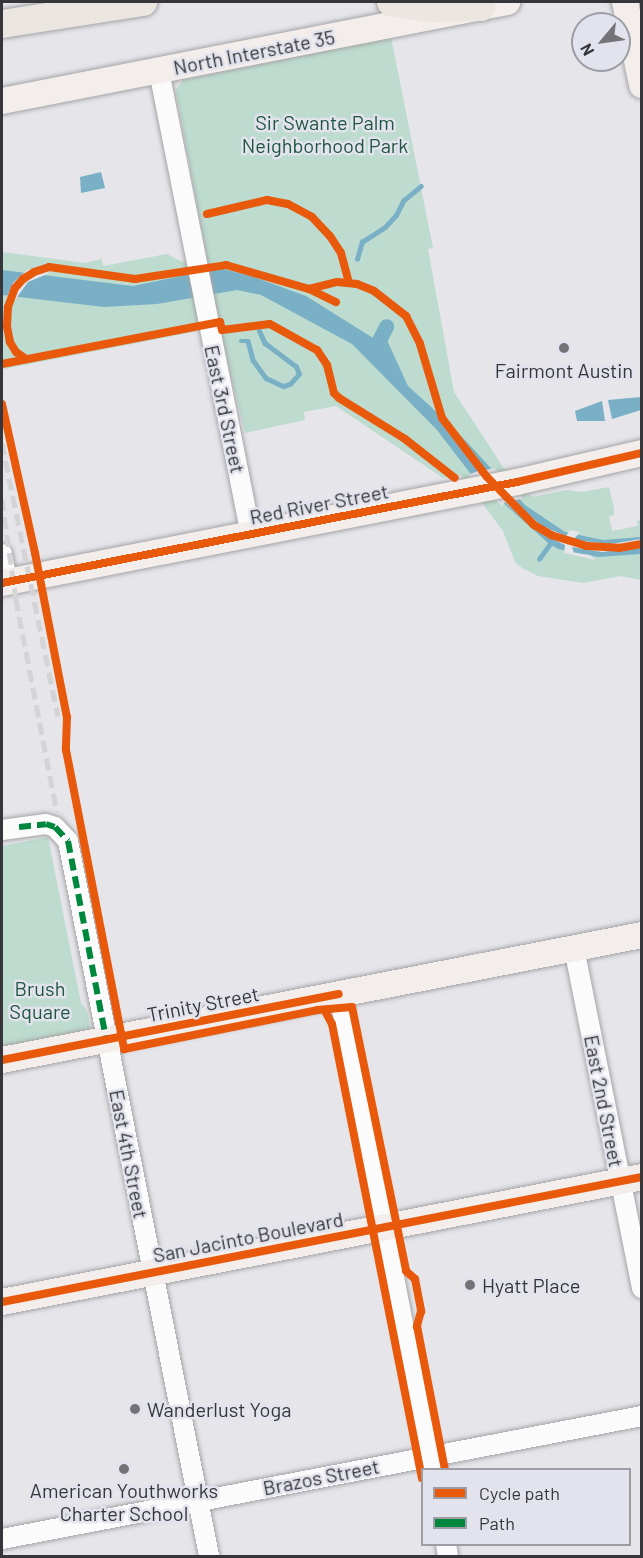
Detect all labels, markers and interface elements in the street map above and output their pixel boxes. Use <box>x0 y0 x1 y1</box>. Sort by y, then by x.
north arrow <box>571 12 631 72</box>
street label: North Interstate 35 <box>171 25 337 79</box>
text: N <box>576 41 597 59</box>
park label: Sir Swante Palm Neighborhood Park <box>242 111 408 158</box>
marker: Fairmont Austin <box>557 341 571 355</box>
street label: East 3rd Street <box>200 343 250 475</box>
place label: Fairmont Austin <box>495 358 633 382</box>
street label: Red River Street <box>248 479 390 529</box>
park label: Brush Square <box>9 977 71 1024</box>
street label: Trinity Street <box>145 981 261 1027</box>
street label: East 2nd Street <box>579 1033 629 1169</box>
street label: East 4th Street <box>105 1087 153 1221</box>
street label: San Jacinto Boulevard <box>151 1207 345 1267</box>
place label: Hyatt Place <box>482 1273 580 1297</box>
marker: Hyatt Place <box>463 1278 477 1292</box>
place label: Wanderlust Yoga <box>147 1397 291 1421</box>
marker: Wanderlust Yoga <box>128 1402 142 1416</box>
street label: Brazos Street <box>261 1454 381 1500</box>
marker: American Youthworks Charter School <box>117 1462 131 1476</box>
legend <box>421 1468 631 1546</box>
place label: American Youthworks Charter School <box>30 1478 218 1525</box>
text: Cycle path <box>479 1482 560 1504</box>
text: Path <box>479 1512 515 1534</box>

